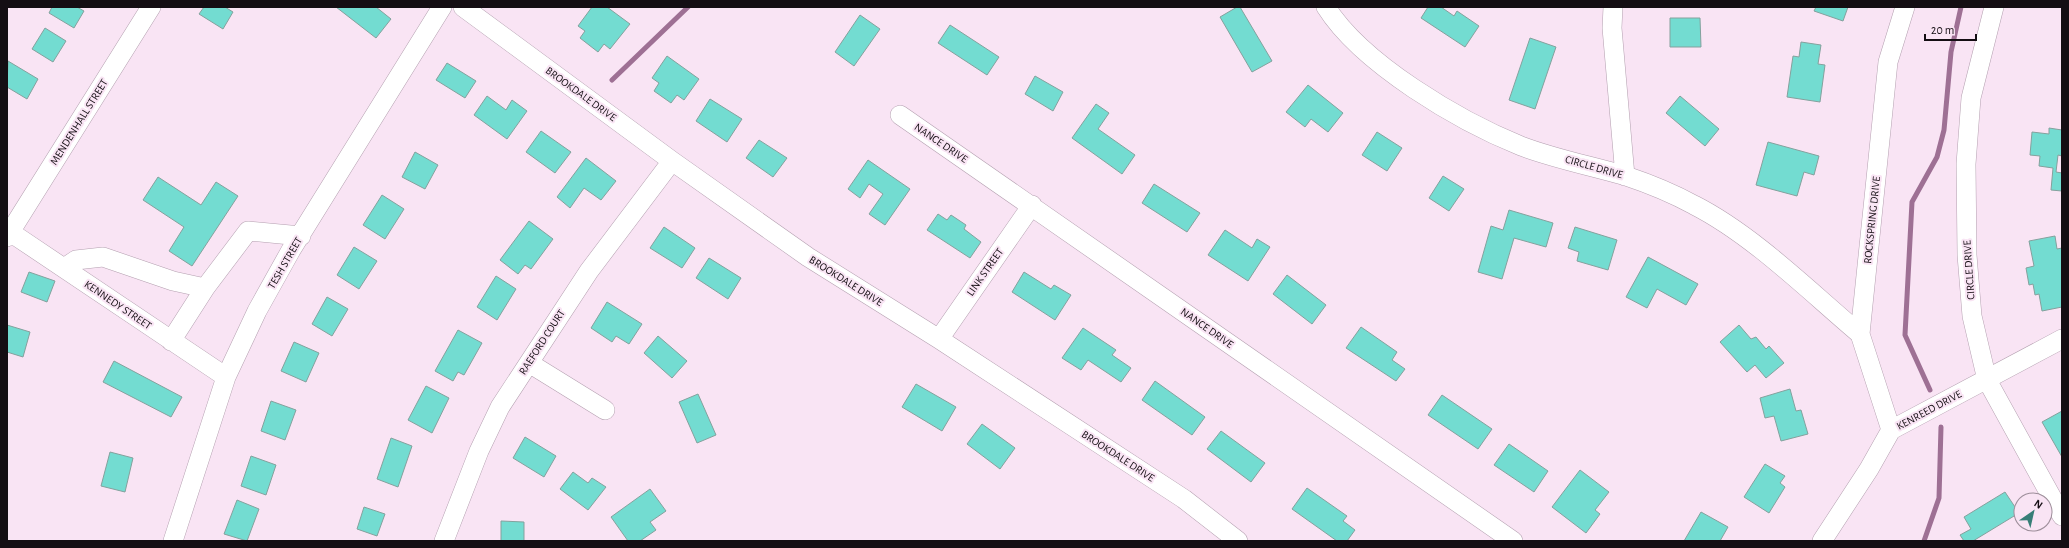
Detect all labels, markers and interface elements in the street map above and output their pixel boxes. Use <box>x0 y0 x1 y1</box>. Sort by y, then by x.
scale bar <box>1925 16 1976 42</box>
text: 20 m <box>1931 24 1954 36</box>
street label: BROOKDALE DRIVE <box>544 65 619 124</box>
street label: MENDENHALL STREET <box>48 77 110 167</box>
street label: NANCE DRIVE <box>912 121 970 165</box>
street label: CIRCLE DRIVE <box>1564 154 1625 181</box>
street label: ROCKSPRING DRIVE <box>1862 175 1882 264</box>
street label: TESH STREET <box>266 235 304 291</box>
street label: CIRCLE DRIVE <box>1961 239 1977 300</box>
street label: LINK STREET <box>965 246 1006 298</box>
street label: BROOKDALE DRIVE <box>807 254 885 308</box>
street label: KENNEDY STREET <box>82 278 154 332</box>
street label: NANCE DRIVE <box>1179 306 1236 351</box>
street label: RAEFORD COURT <box>517 307 567 377</box>
street label: KENREED DRIVE <box>1895 388 1964 432</box>
street label: BROOKDALE DRIVE <box>1080 428 1157 484</box>
north arrow <box>2013 492 2053 532</box>
text: N <box>2032 497 2045 511</box>

